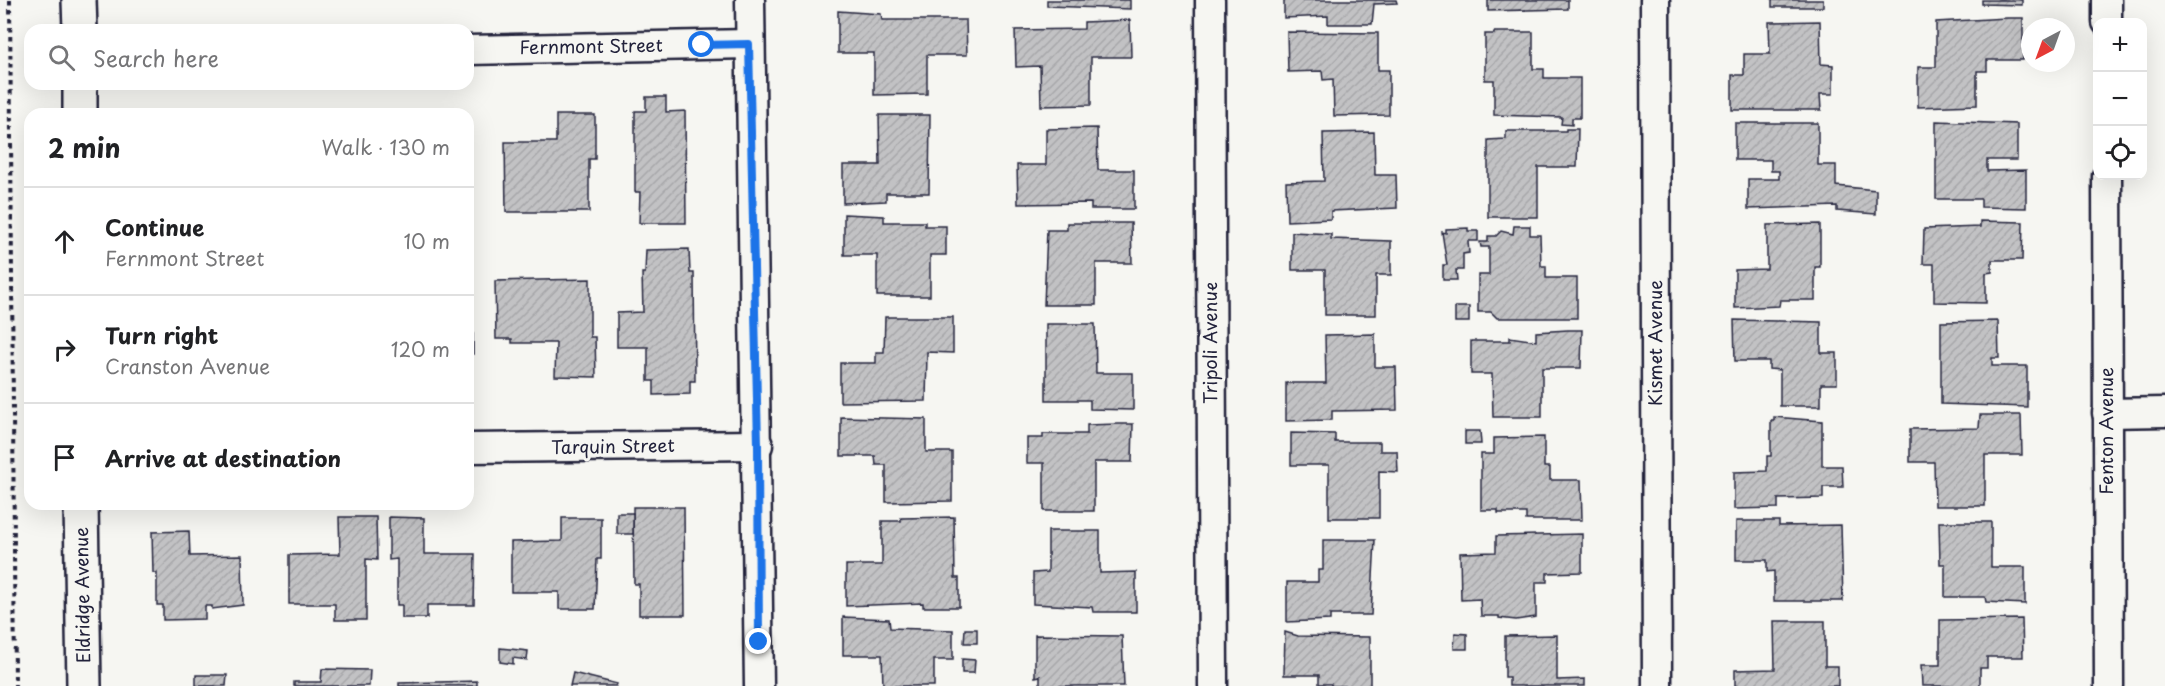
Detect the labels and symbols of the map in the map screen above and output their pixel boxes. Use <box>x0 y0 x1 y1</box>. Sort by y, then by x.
north arrow <box>2021 18 2075 72</box>
street label: Fernmont Street <box>519 31 663 60</box>
route start <box>688 31 714 57</box>
street label: Kismet Avenue <box>1641 280 1668 406</box>
street label: Tripoli Avenue <box>1196 282 1223 404</box>
street label: Fenton Avenue <box>2092 367 2119 495</box>
street label: Tarquin Street <box>551 431 675 460</box>
street label: Eldridge Avenue <box>67 527 96 663</box>
route end <box>745 628 771 654</box>

